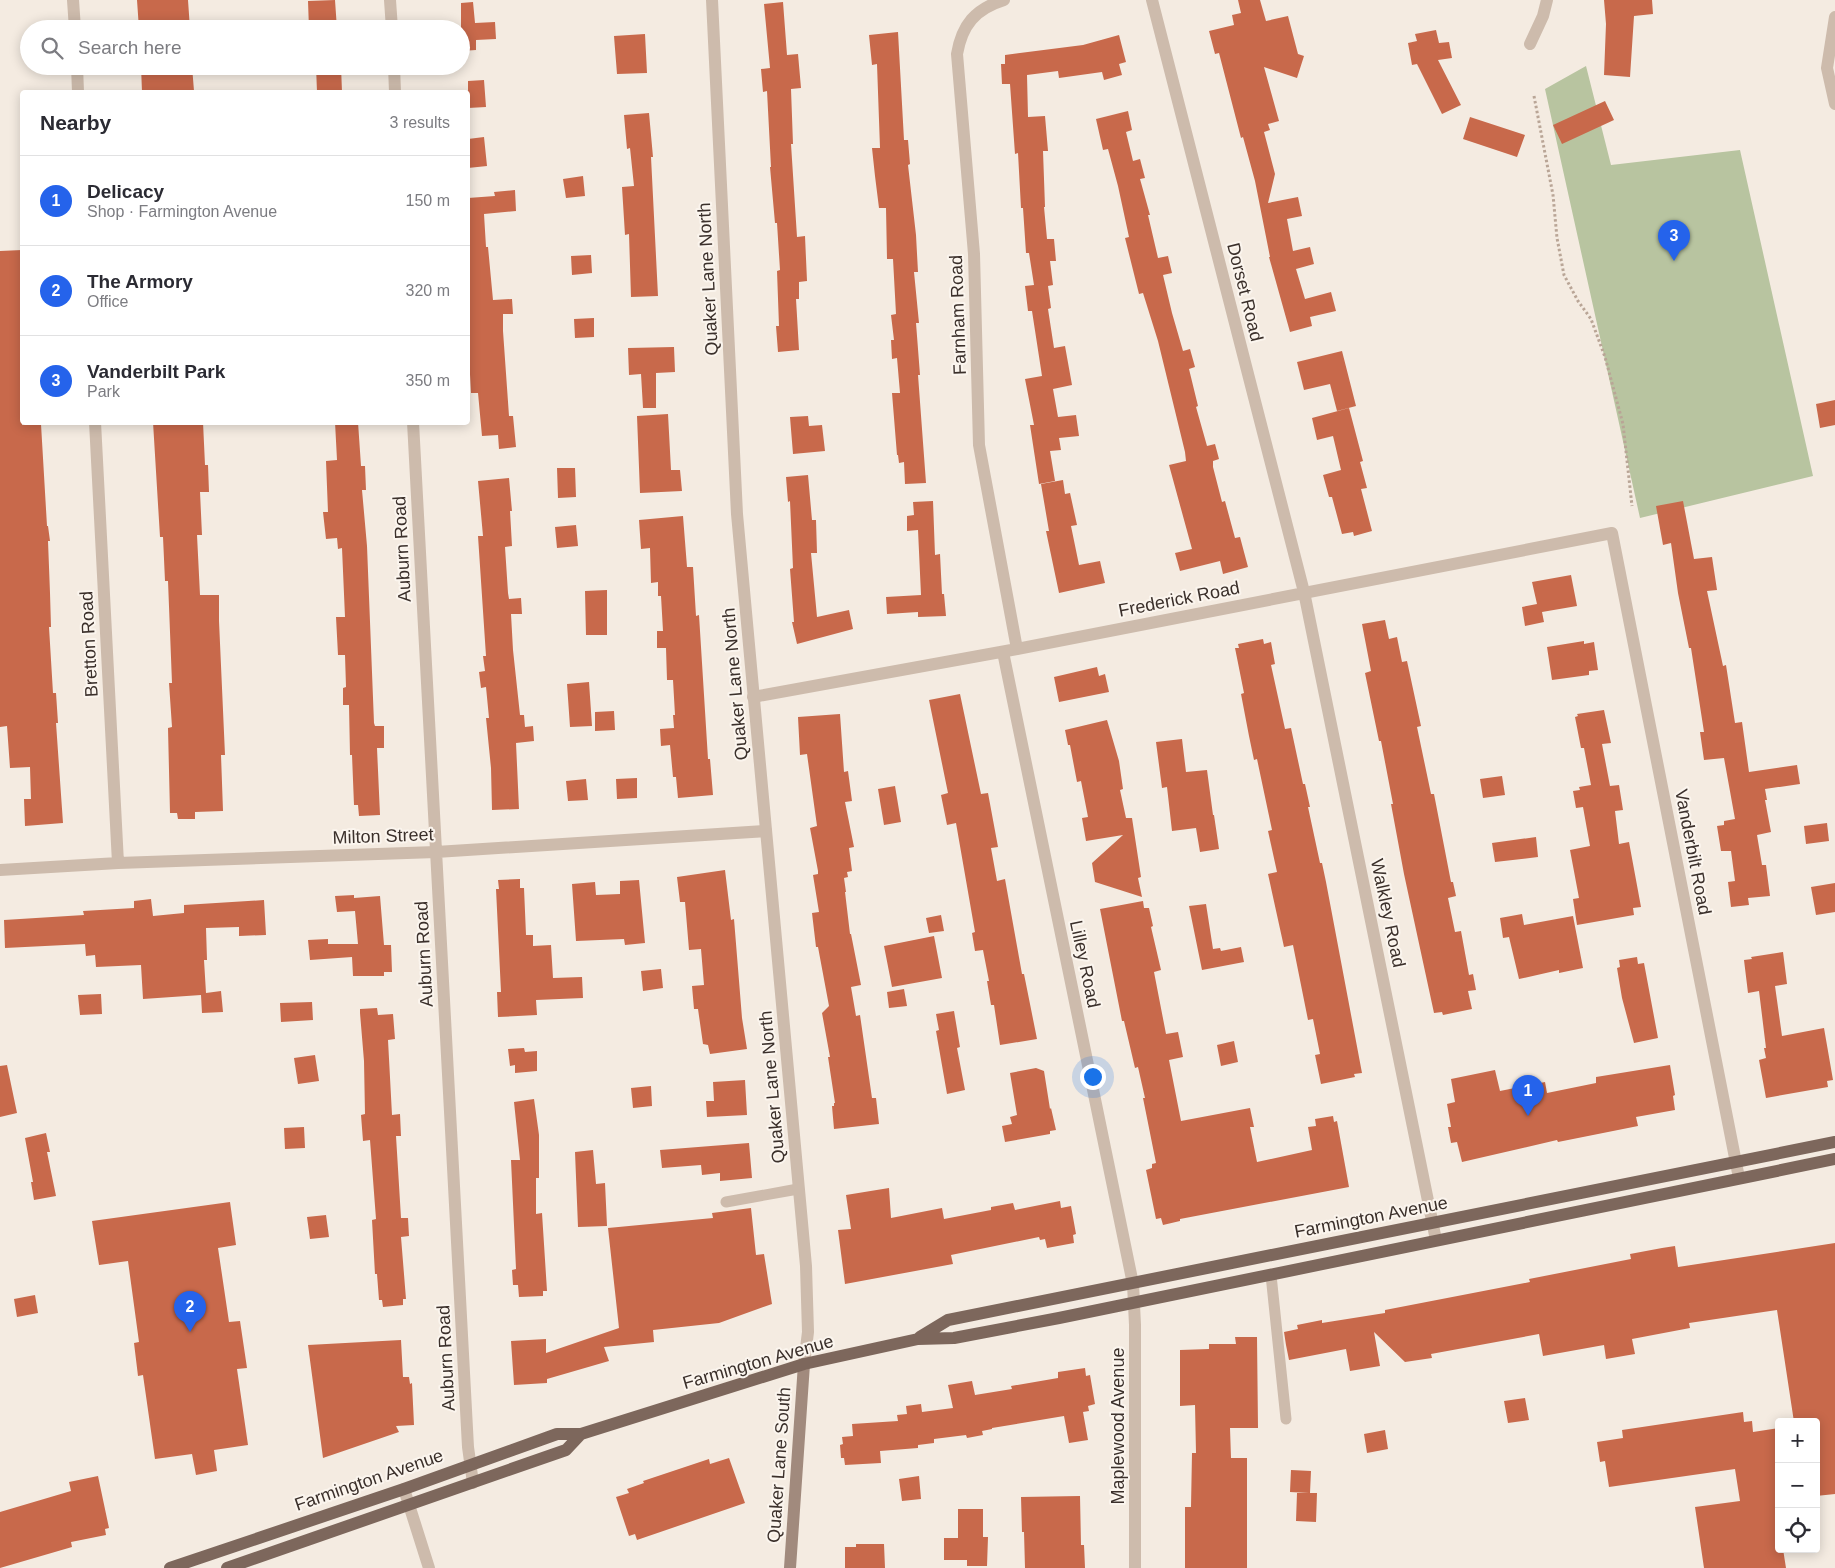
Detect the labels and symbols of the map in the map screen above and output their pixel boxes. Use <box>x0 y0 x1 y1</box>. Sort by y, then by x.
street label: Quaker Lane North <box>694 202 722 356</box>
pin: 3 <box>1658 220 1690 261</box>
street label: Dorset Road <box>1223 241 1267 343</box>
street label: Farnham Road <box>946 255 970 375</box>
street label: Auburn Road <box>389 496 415 602</box>
street label: Frederick Road <box>1117 577 1241 621</box>
street label: Bretton Road <box>76 591 102 697</box>
street label: Quaker Lane North <box>718 607 752 761</box>
street label: Vanderbilt Road <box>1671 787 1715 917</box>
street label: Milton Street <box>332 824 434 848</box>
street label: Walkley Road <box>1367 857 1409 969</box>
street label: Auburn Road <box>411 901 437 1007</box>
street label: Lilley Road <box>1066 918 1104 1010</box>
street label: Quaker Lane North <box>755 1010 789 1164</box>
your location <box>1080 1064 1106 1090</box>
pin: 1 <box>1512 1075 1544 1116</box>
street label: Farmington Avenue <box>1293 1192 1449 1242</box>
pin: 2 <box>174 1291 206 1332</box>
street label: Auburn Road <box>433 1305 459 1411</box>
street label: Farmington Avenue <box>680 1331 836 1393</box>
street label: Maplewood Avenue <box>1108 1348 1128 1504</box>
street label: Quaker Lane South <box>764 1386 794 1544</box>
street label: Farmington Avenue <box>292 1445 446 1515</box>

